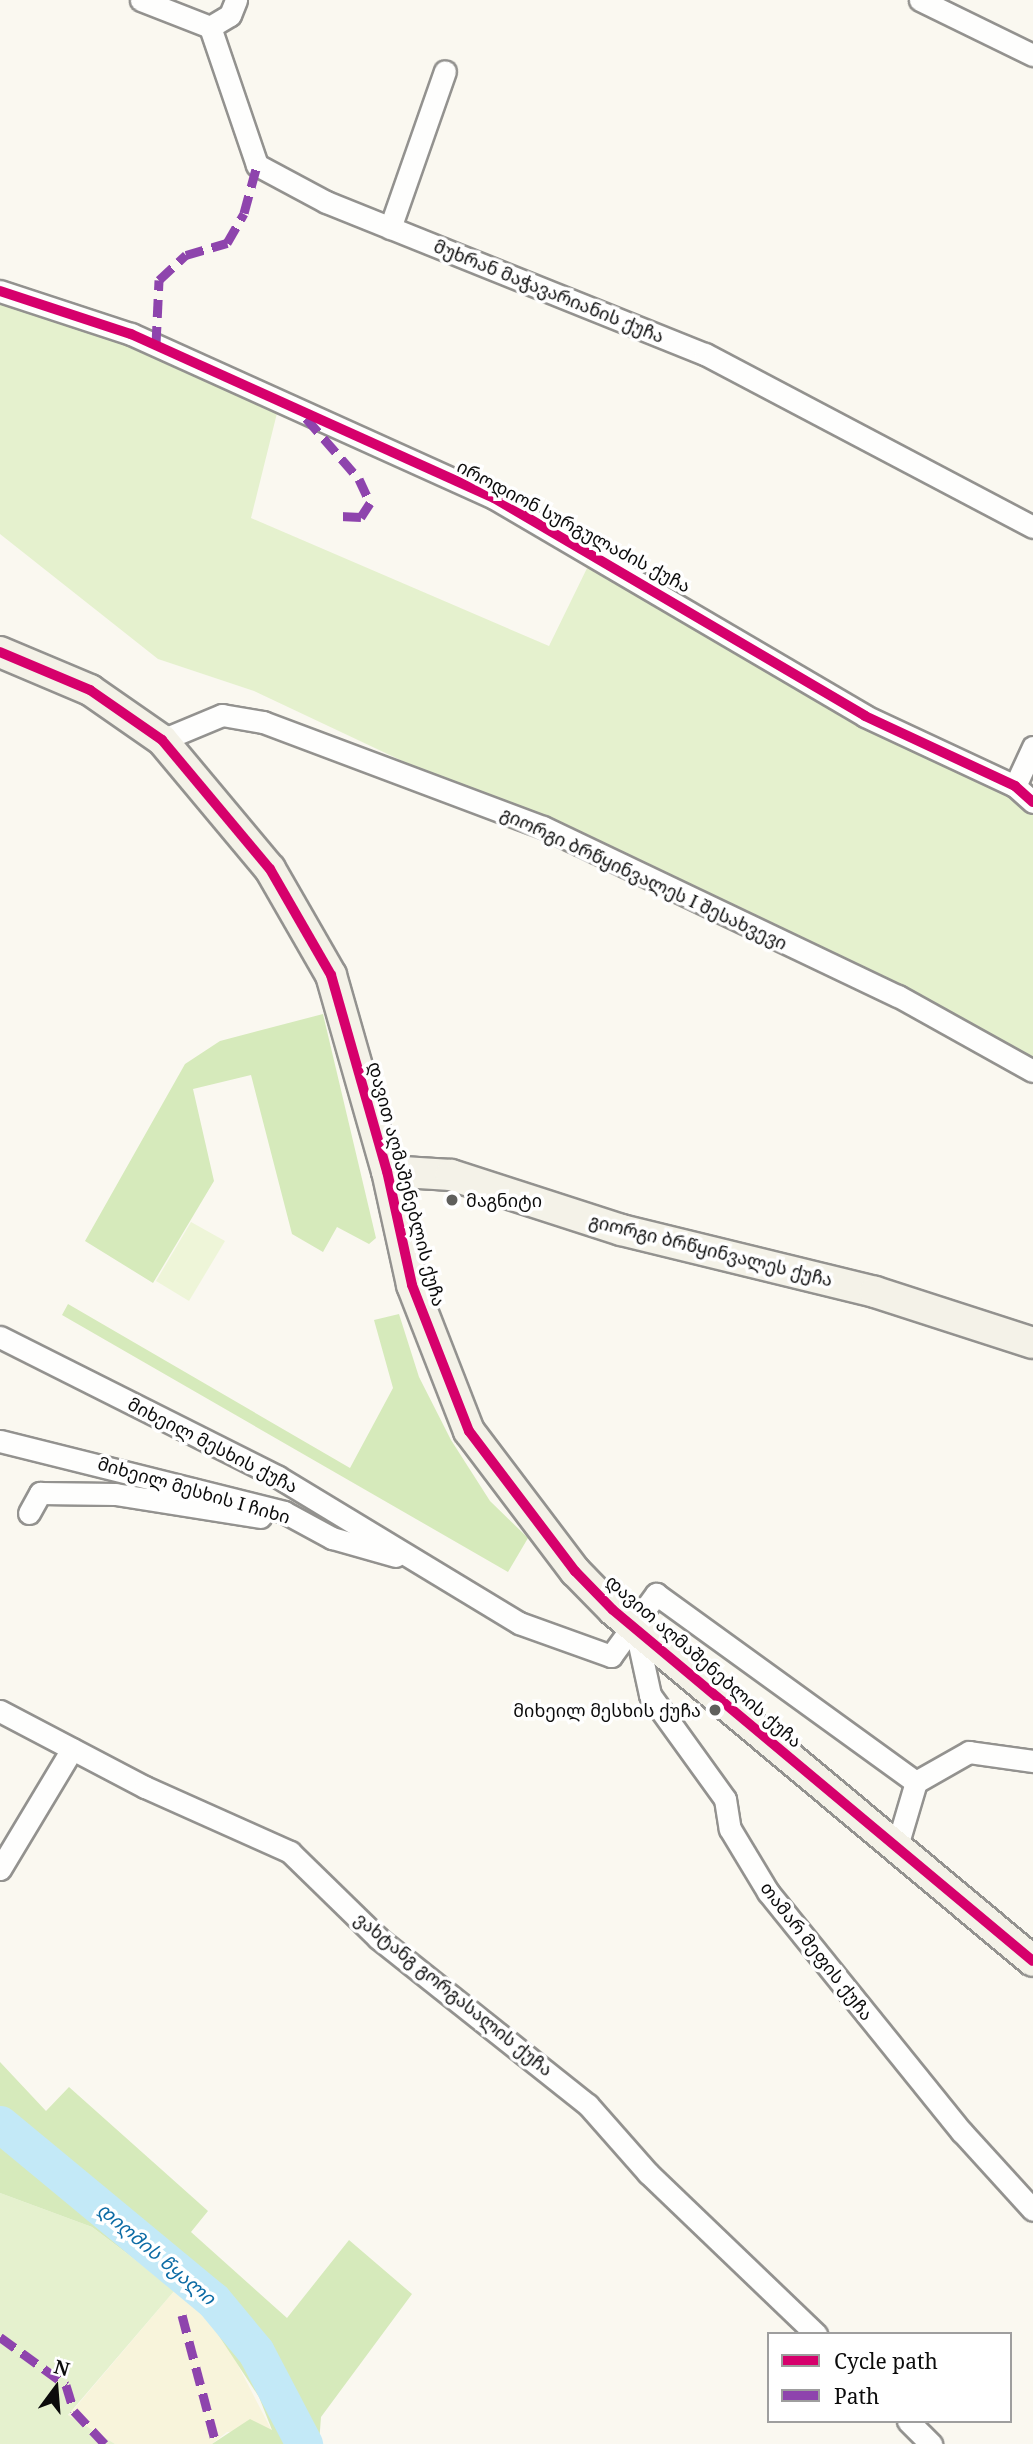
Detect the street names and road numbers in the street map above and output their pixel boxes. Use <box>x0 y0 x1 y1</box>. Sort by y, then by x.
street label: მუხრან მაჭავარიანის ქუჩა <box>431 235 667 347</box>
street label: იროდიონ სურგულაძის ქუჩა <box>454 455 694 597</box>
street label: გიორგი ბრწყინვალეს I შესახვევი <box>497 802 791 954</box>
street label: დავით აღმაშენებლის ქუჩა <box>364 1059 450 1309</box>
street label: გიორგი ბრწყინვალეს ქუჩა <box>587 1209 835 1291</box>
street label: მიხეილ მესხის ქუჩა <box>124 1393 302 1497</box>
street label: მიხეილ მესხის I ჩიხი <box>95 1452 293 1528</box>
street label: დავით აღმაშენებლის ქუჩა <box>602 1570 806 1752</box>
street label: თამარ მეფის ქუჩა <box>756 1877 878 2025</box>
street label: ვახტანგ გორგასალის ქუჩა <box>351 1908 557 2080</box>

